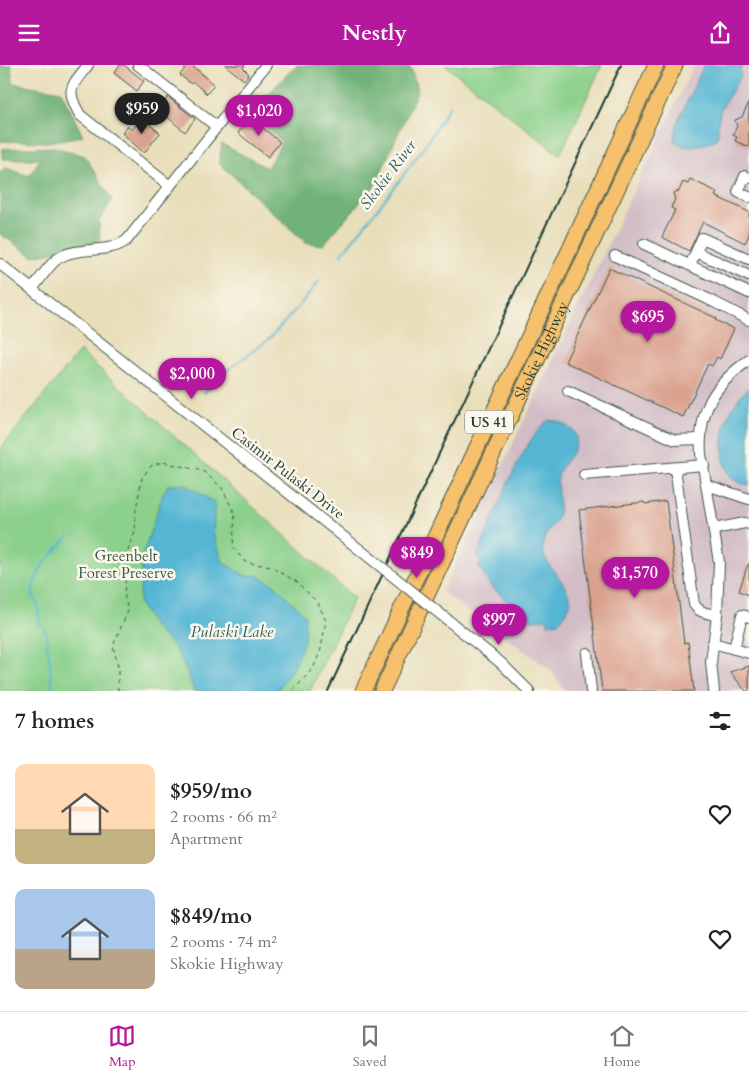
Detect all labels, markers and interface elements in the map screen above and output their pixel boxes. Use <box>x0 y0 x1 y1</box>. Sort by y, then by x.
text: Nestly <box>342 18 407 48</box>
icon: menu <box>15 19 43 47</box>
icon: share <box>706 19 734 47</box>
pin: $959 <box>112 93 172 135</box>
pin: $1,020 <box>218 95 300 137</box>
text: $959 <box>126 98 158 120</box>
text: $1,020 <box>236 100 282 122</box>
water label: Skokie River <box>355 135 422 214</box>
street label: Skokie Highway <box>510 298 573 403</box>
pin: $695 <box>618 301 678 343</box>
text: $695 <box>632 306 664 328</box>
pin: $2,000 <box>151 357 233 400</box>
text: $2,000 <box>169 363 215 385</box>
road number: US 41 <box>465 411 513 433</box>
street label: Casimir Pulaski Drive <box>227 422 349 524</box>
pin: $849 <box>387 537 447 579</box>
text: $849 <box>401 542 433 564</box>
park label: Greenbelt Forest Preserve <box>78 546 174 583</box>
pin: $1,570 <box>594 557 676 599</box>
text: $1,570 <box>612 562 658 584</box>
pin: $997 <box>469 603 529 646</box>
text: $997 <box>483 609 515 631</box>
water label: Pulaski Lake <box>191 621 274 643</box>
text: 7 homes <box>15 707 94 736</box>
icon: filters <box>706 707 734 735</box>
text: $959/mo <box>170 777 252 806</box>
icon: home <box>55 784 115 844</box>
icon: heart <box>706 800 734 828</box>
text: 2 rooms · 66 m² <box>170 806 277 828</box>
text: Apartment <box>170 828 243 850</box>
text: $849/mo <box>170 902 252 931</box>
icon: home <box>55 909 115 969</box>
icon: heart <box>706 925 734 953</box>
text: 2 rooms · 74 m² <box>170 931 277 953</box>
text: Skokie Highway <box>170 953 284 975</box>
tab: Map <box>108 1022 136 1071</box>
tab: Saved <box>353 1022 387 1071</box>
tab: Home <box>603 1022 641 1071</box>

